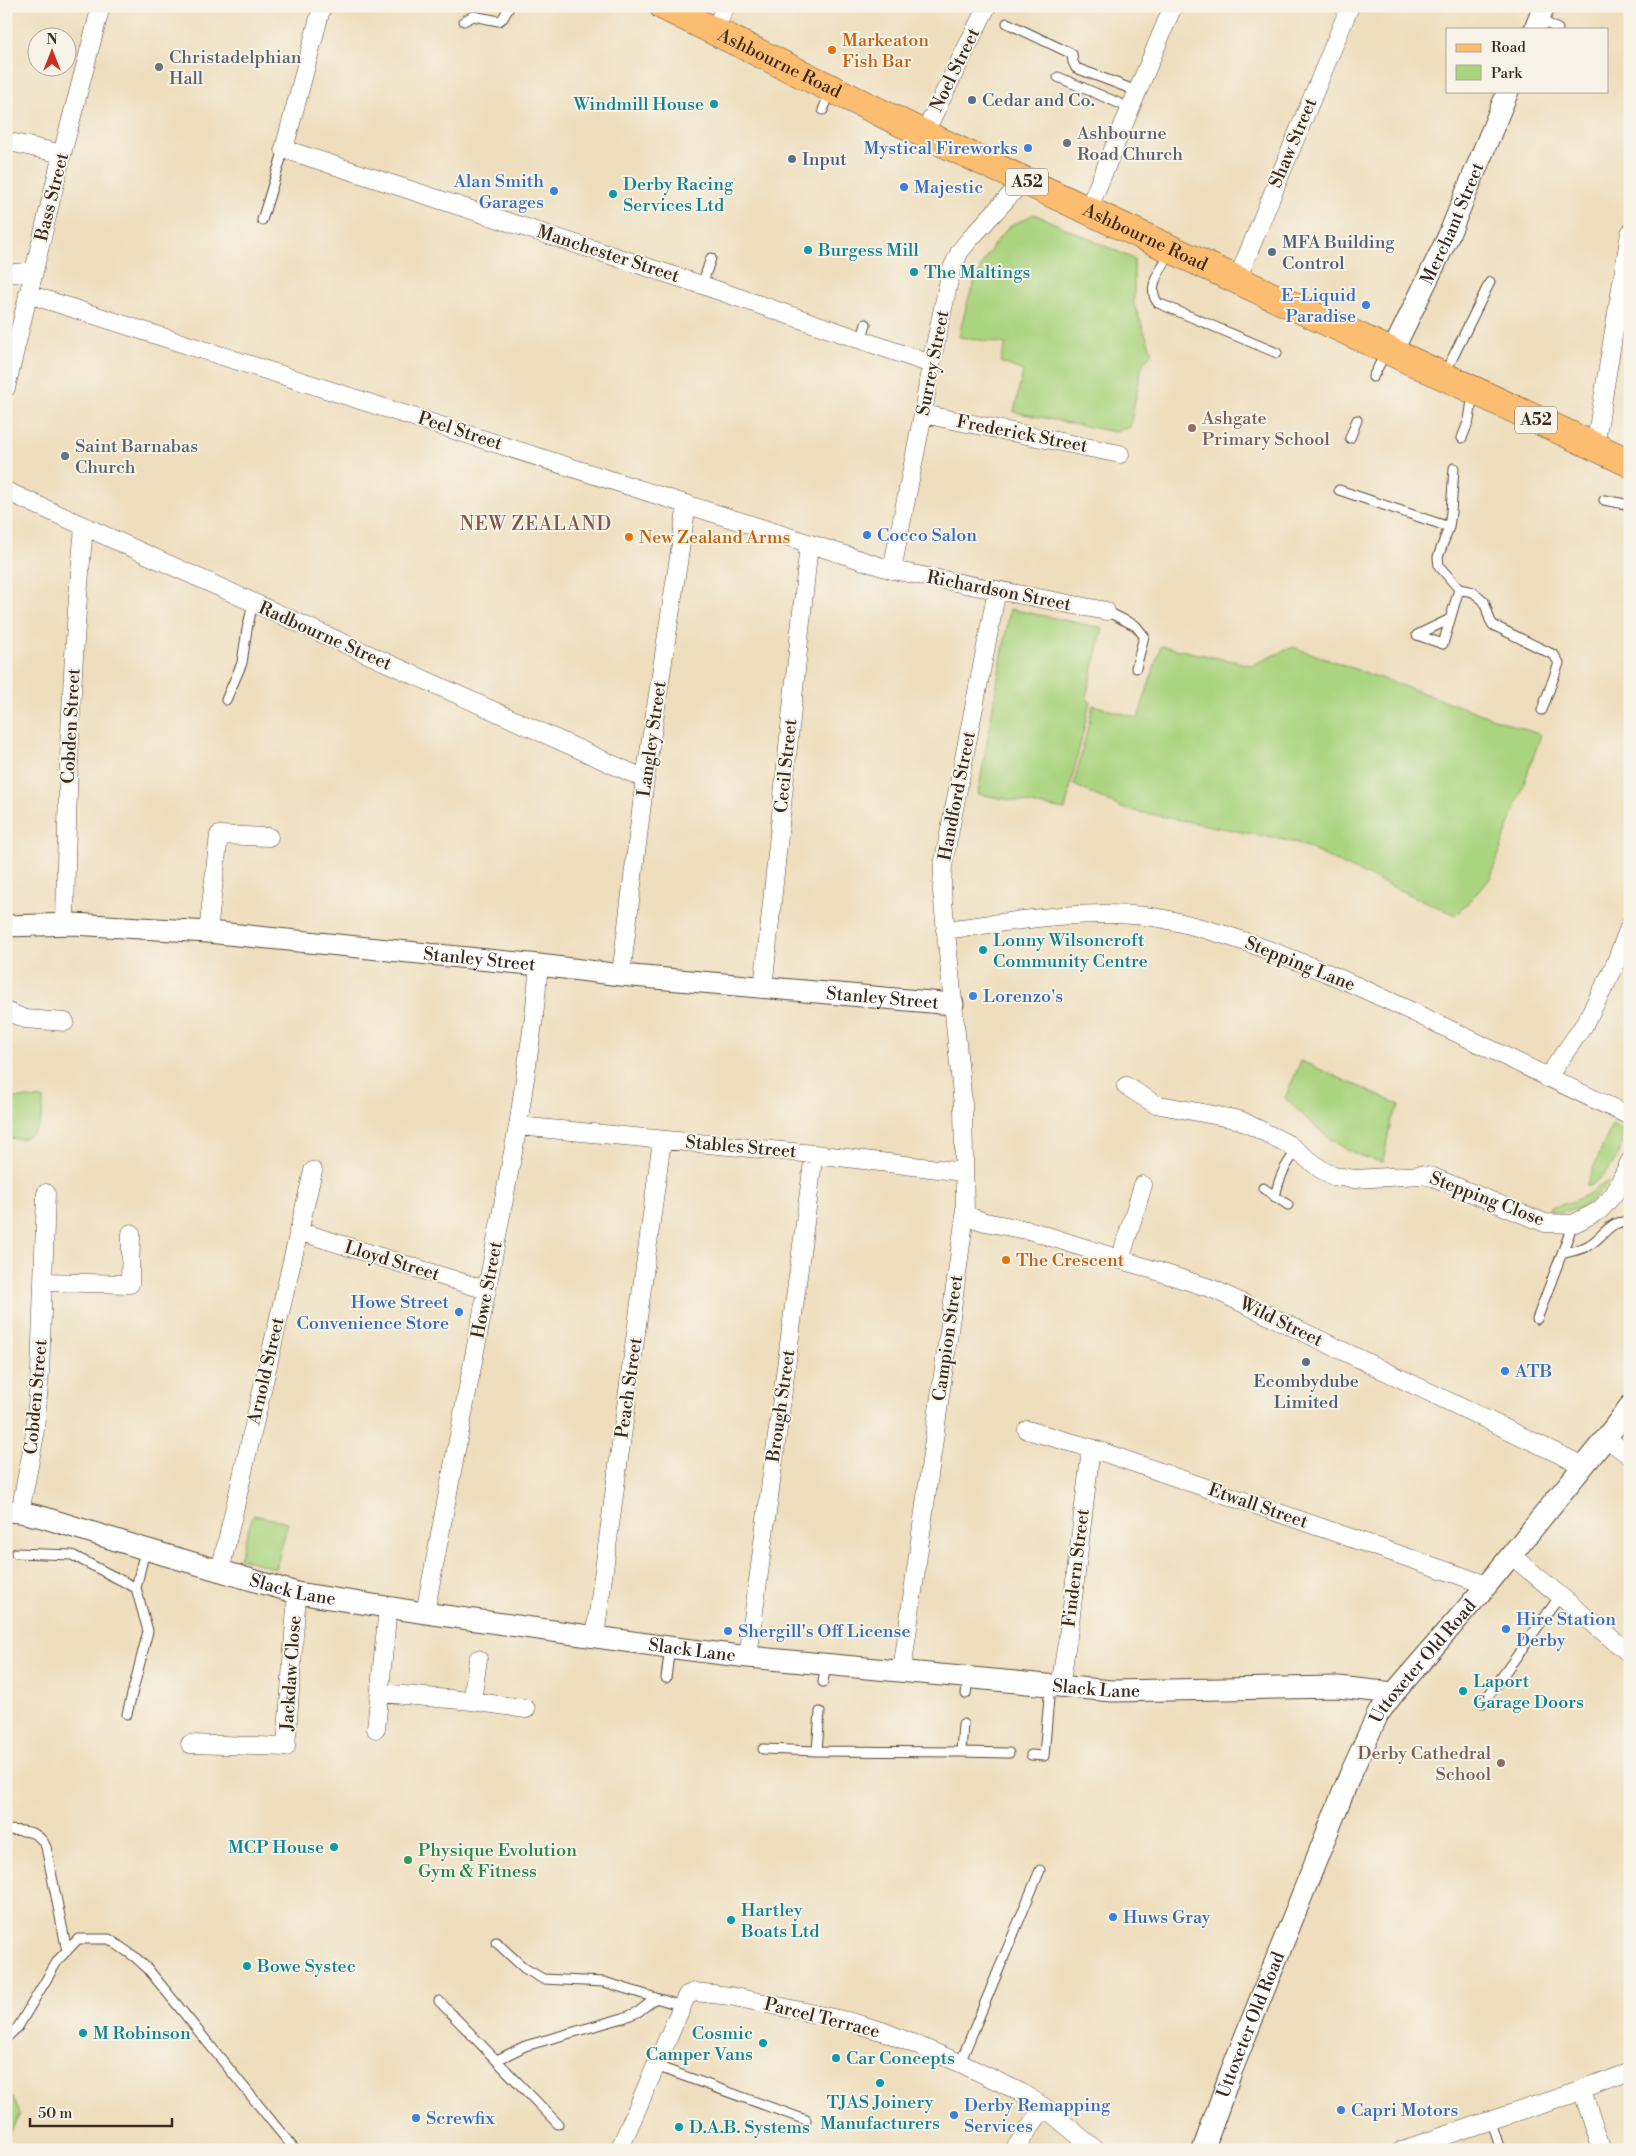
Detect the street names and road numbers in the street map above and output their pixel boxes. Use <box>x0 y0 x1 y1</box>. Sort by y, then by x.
street label: Ashbourne Road <box>713 23 846 104</box>
street label: Noel Street <box>925 24 985 116</box>
street label: Shaw Street <box>1264 94 1322 191</box>
street label: Bass Street <box>30 150 74 244</box>
street label: Merchant Street <box>1415 158 1489 288</box>
road number: A52 <box>1006 168 1048 196</box>
street label: Ashbourne Road <box>1078 198 1212 276</box>
street label: Manchester Street <box>534 220 683 288</box>
street label: Surrey Street <box>912 308 955 418</box>
road number: A52 <box>1515 406 1557 434</box>
street label: Peel Street <box>415 407 506 456</box>
street label: Frederick Street <box>955 410 1090 458</box>
street label: Richardson Street <box>925 566 1074 616</box>
street label: Radbourne Street <box>255 596 396 676</box>
street label: Cobden Street <box>56 667 86 784</box>
street label: Langley Street <box>632 679 672 798</box>
street label: Cecil Street <box>770 717 802 814</box>
street label: Handford Street <box>933 729 981 863</box>
street label: Stepping Lane <box>1241 931 1359 997</box>
street label: Stanley Street <box>422 942 537 976</box>
street label: Stanley Street <box>825 981 940 1014</box>
street label: Stables Street <box>685 1131 798 1163</box>
street label: Stepping Close <box>1426 1167 1548 1231</box>
street label: Lloyd Street <box>342 1236 443 1287</box>
street label: Howe Street <box>466 1239 508 1340</box>
street label: Campion Street <box>928 1273 968 1402</box>
street label: Wild Street <box>1235 1292 1327 1352</box>
street label: Arnold Street <box>242 1315 290 1428</box>
street label: Peach Street <box>611 1335 648 1440</box>
street label: Cobden Street <box>20 1338 53 1455</box>
street label: Brough Street <box>762 1348 800 1465</box>
street label: Etwall Street <box>1205 1478 1311 1534</box>
street label: Findern Street <box>1057 1507 1095 1628</box>
street label: Slack Lane <box>247 1568 338 1610</box>
street label: Uttoxeter Old Road <box>1364 1594 1482 1727</box>
street label: Jackdaw Close <box>275 1615 306 1732</box>
street label: Slack Lane <box>647 1633 737 1667</box>
street label: Slack Lane <box>1051 1674 1140 1703</box>
street label: Uttoxeter Old Road <box>1211 1948 1290 2101</box>
street label: Parcel Terrace <box>762 1993 882 2043</box>

